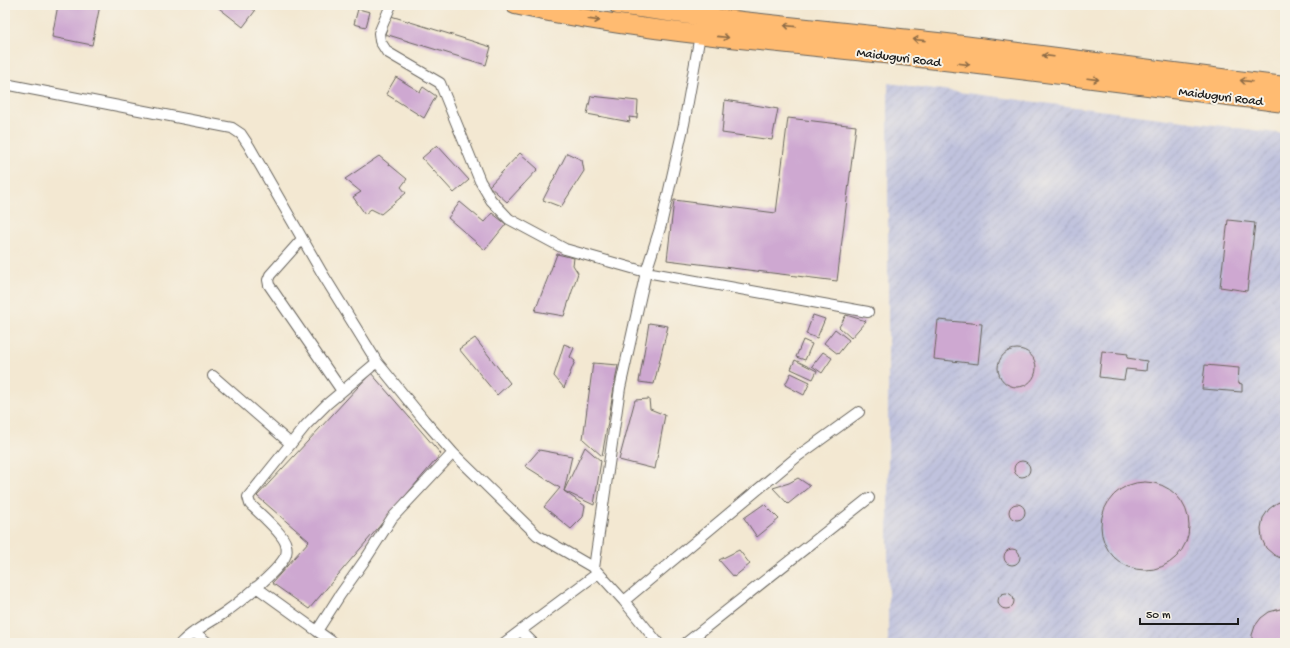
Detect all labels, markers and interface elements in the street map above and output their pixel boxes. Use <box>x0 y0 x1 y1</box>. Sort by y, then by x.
one-way arrow <box>587 16 600 24</box>
one-way arrow <box>784 22 797 30</box>
one-way arrow <box>716 33 729 41</box>
one-way arrow <box>913 36 926 44</box>
street label: Maiduguri Road <box>856 46 943 71</box>
one-way arrow <box>1042 52 1055 60</box>
one-way arrow <box>957 60 970 67</box>
one-way arrow <box>1086 76 1099 83</box>
one-way arrow <box>1240 78 1253 85</box>
street label: Maiduguri Road <box>1178 85 1265 110</box>
scale bar <box>1140 600 1238 626</box>
text: 50 m <box>1146 609 1171 623</box>

